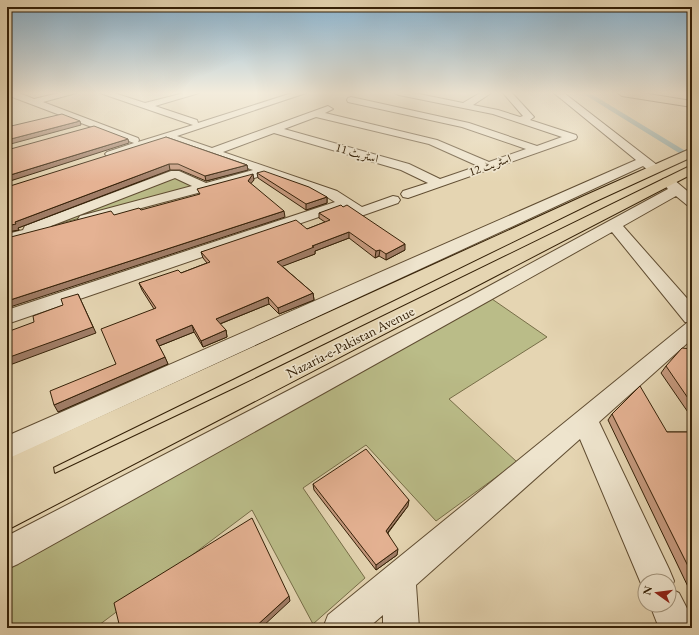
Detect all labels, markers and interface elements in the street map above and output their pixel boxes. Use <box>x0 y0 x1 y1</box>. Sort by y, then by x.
street label: اسٹریٹ 11 <box>334 139 381 167</box>
street label: اسٹریٹ 12 <box>467 150 514 180</box>
street label: Nazaria-e-Pakistan Avenue <box>283 302 418 382</box>
north arrow <box>637 573 677 613</box>
text: N <box>639 584 655 597</box>

